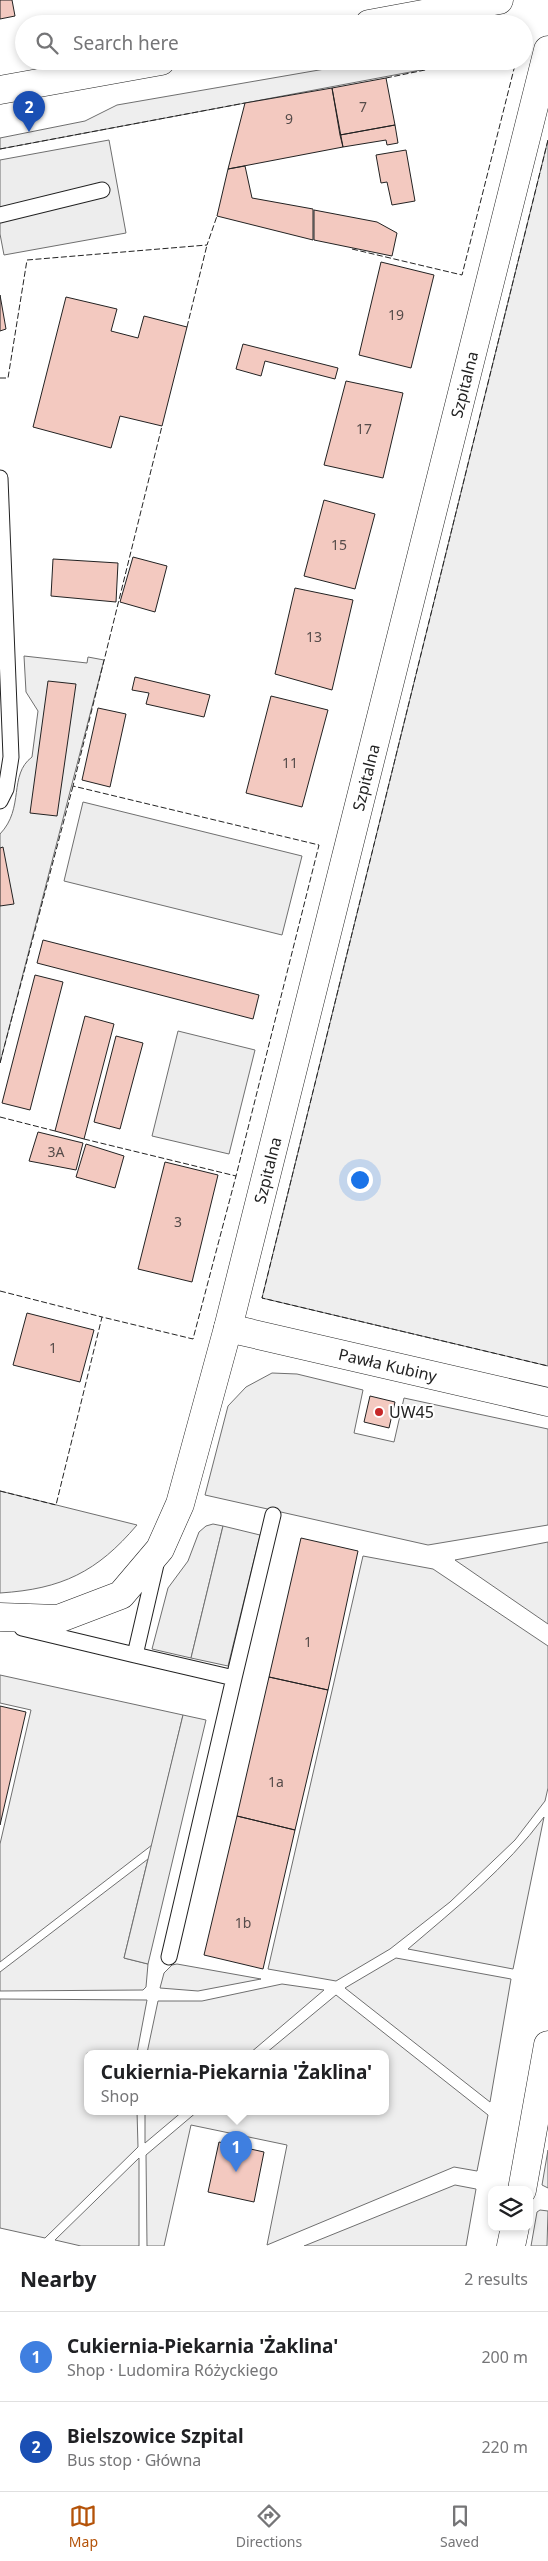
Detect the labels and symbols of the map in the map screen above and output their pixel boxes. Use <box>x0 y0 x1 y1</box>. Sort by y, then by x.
pin: 2 <box>13 91 45 132</box>
house number: 7 <box>359 97 367 116</box>
house number: 9 <box>285 109 293 128</box>
house number: 19 <box>388 305 404 324</box>
street label: Szpitalna <box>445 349 483 420</box>
house number: 17 <box>356 419 372 438</box>
house number: 15 <box>331 535 347 554</box>
house number: 13 <box>306 627 322 646</box>
street label: Szpitalna <box>347 742 385 813</box>
house number: 11 <box>282 753 298 772</box>
street label: Szpitalna <box>249 1135 286 1206</box>
house number: 3A <box>48 1142 65 1161</box>
your location <box>347 1167 373 1193</box>
house number: 3 <box>174 1212 182 1231</box>
house number: 1 <box>49 1338 57 1357</box>
street label: Pawła Kubiny <box>336 1343 440 1387</box>
place label: UW45 <box>389 1401 434 1423</box>
marker: UW45 <box>373 1406 385 1418</box>
house number: 1 <box>304 1632 312 1651</box>
house number: 1a <box>268 1772 284 1791</box>
house number: 1b <box>235 1913 251 1932</box>
pin: 1 <box>220 2131 252 2172</box>

